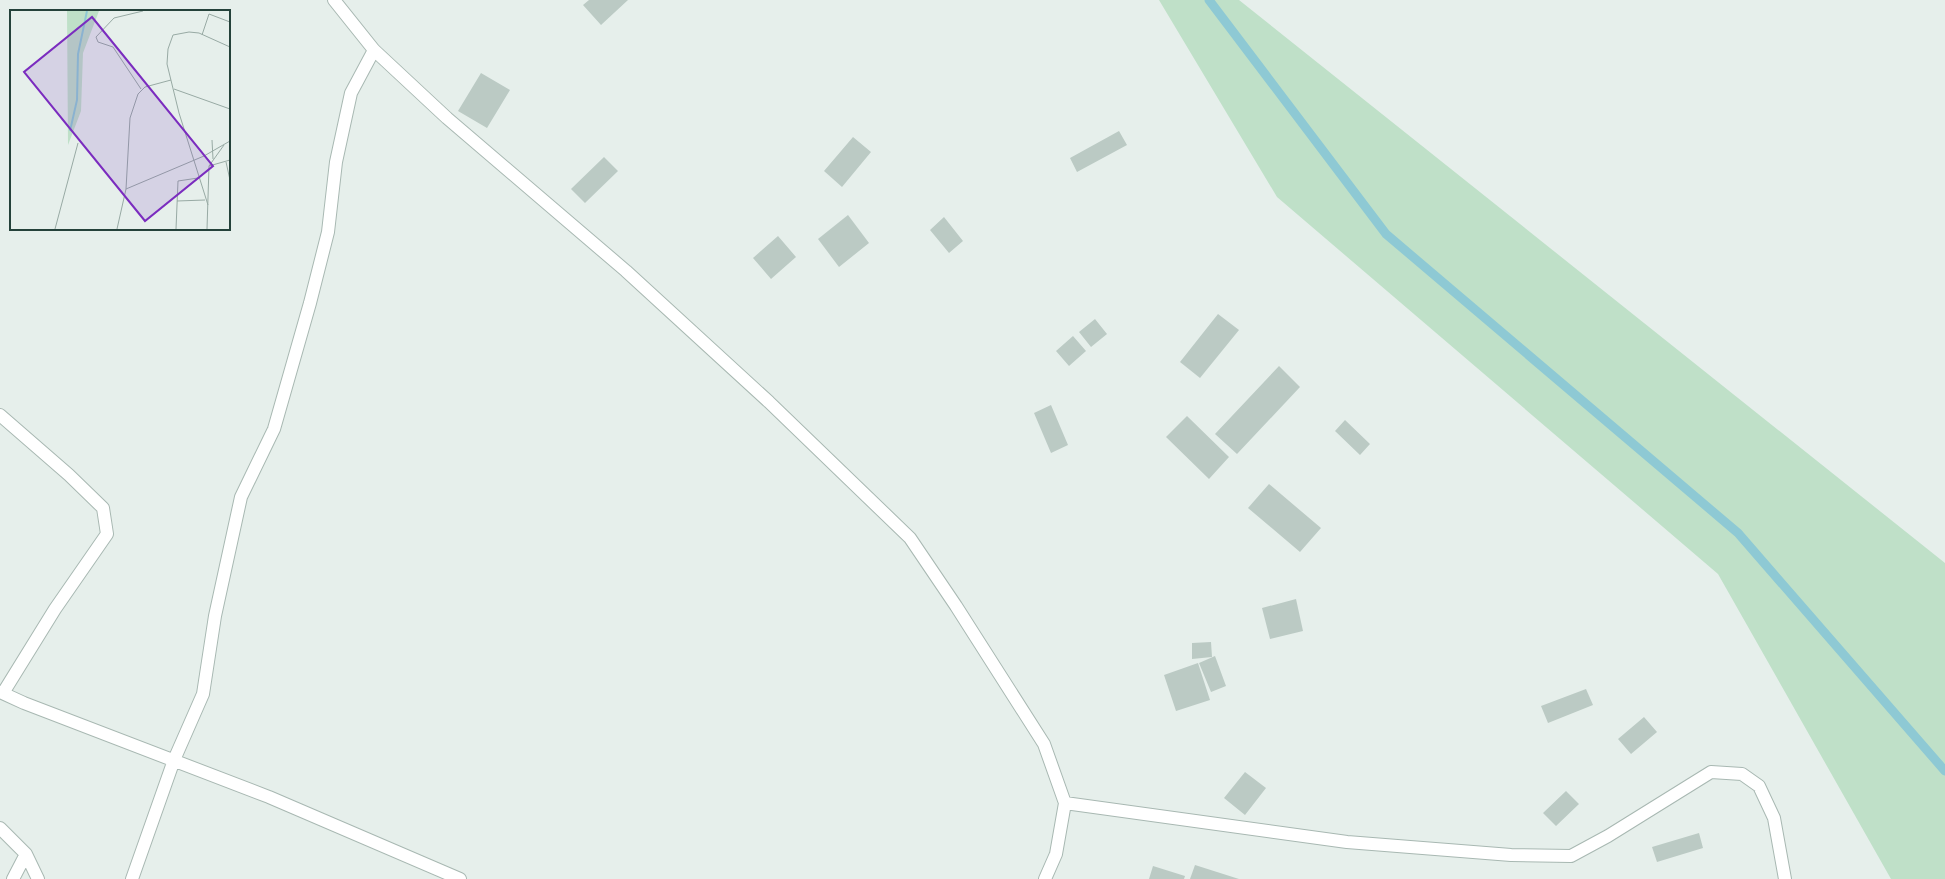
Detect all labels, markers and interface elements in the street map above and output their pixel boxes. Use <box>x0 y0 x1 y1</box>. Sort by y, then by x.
inset map <box>10 10 230 230</box>

